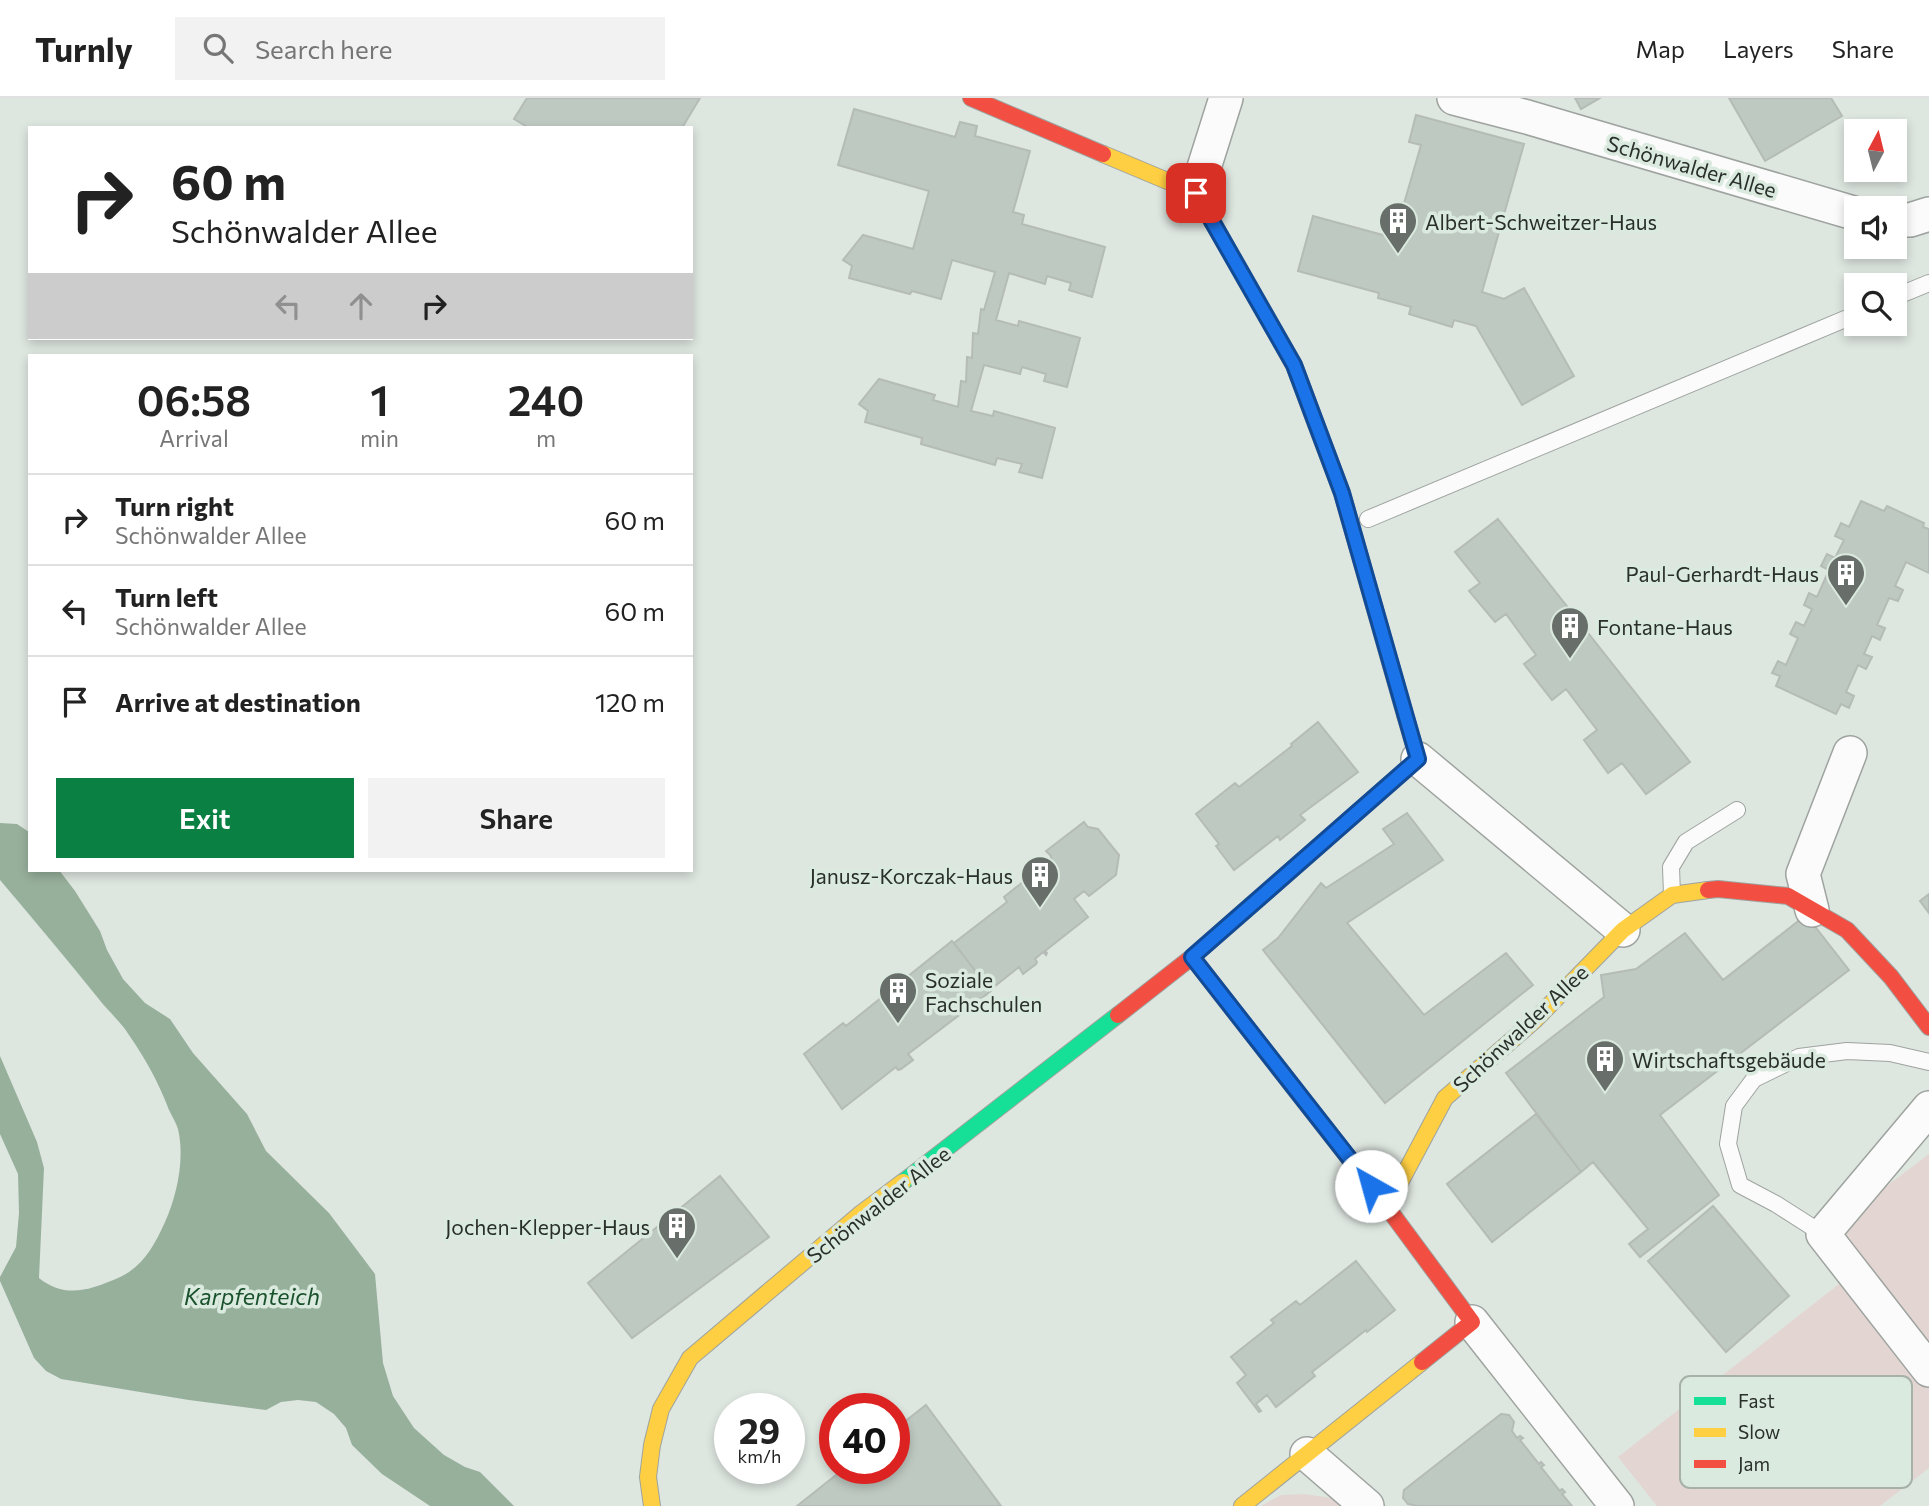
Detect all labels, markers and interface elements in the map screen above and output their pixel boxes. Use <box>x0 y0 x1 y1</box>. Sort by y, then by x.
search box <box>175 17 665 80</box>
text: Turnly <box>35 28 133 69</box>
icon: search <box>199 29 237 67</box>
text: Search here <box>255 33 392 64</box>
text: Map <box>1636 34 1685 63</box>
text: Layers <box>1723 34 1794 63</box>
text: Share <box>1832 34 1894 63</box>
north arrow <box>1844 119 1908 182</box>
map controls <box>1844 119 1907 336</box>
street label: Schönwalder Allee <box>1604 130 1780 202</box>
text: 60 m <box>171 150 286 210</box>
icon: right <box>56 154 147 245</box>
pin <box>1166 163 1226 223</box>
icon: arrive <box>1177 174 1215 212</box>
button: sound <box>1844 196 1907 259</box>
building icon: Albert-Schweitzer-Haus <box>1377 200 1419 255</box>
place label: Albert-Schweitzer-Haus <box>1425 209 1657 234</box>
text: Schönwalder Allee <box>171 210 438 250</box>
button: search <box>1844 273 1907 336</box>
icon: left <box>269 287 307 325</box>
icon: ahead <box>342 287 380 325</box>
icon: right <box>415 287 453 325</box>
text: 06:58 <box>137 373 251 425</box>
text: 1 <box>370 373 389 425</box>
text: 240 <box>508 373 584 425</box>
text: Arrival <box>159 424 229 452</box>
text: min <box>360 424 399 452</box>
text: m <box>536 424 556 452</box>
text: Turn right <box>115 490 234 521</box>
icon: right <box>56 501 94 539</box>
text: 60 m <box>605 504 665 535</box>
text: Schönwalder Allee <box>115 521 307 549</box>
building icon: Paul-Gerhardt-Haus <box>1825 552 1867 607</box>
place label: Paul-Gerhardt-Haus <box>1625 561 1819 586</box>
text: Turn left <box>115 581 218 612</box>
icon: left <box>56 592 94 630</box>
text: 60 m <box>605 595 665 626</box>
building icon: Fontane-Haus <box>1549 605 1591 660</box>
text: Schönwalder Allee <box>115 612 307 640</box>
place label: Fontane-Haus <box>1597 614 1733 639</box>
icon: arrive <box>56 683 94 721</box>
text: Arrive at destination <box>115 686 361 717</box>
text: 120 m <box>595 686 665 717</box>
button: Exit <box>56 778 354 858</box>
button: Share <box>368 778 665 858</box>
building icon: Janusz-Korczak-Haus <box>1019 854 1061 909</box>
place label: Janusz-Korczak-Haus <box>810 863 1013 888</box>
street label: Schönwalder Allee <box>1448 959 1592 1097</box>
place label: Soziale Fachschulen <box>925 967 1042 1016</box>
building icon: Soziale Fachschulen <box>877 970 919 1025</box>
building icon: Wirtschaftsgebäude <box>1584 1038 1626 1093</box>
place label: Wirtschaftsgebäude <box>1632 1047 1826 1072</box>
street label: Schönwalder Allee <box>801 1140 955 1268</box>
position arrow <box>1334 1149 1408 1223</box>
building icon: Jochen-Klepper-Haus <box>656 1205 698 1260</box>
place label: Jochen-Klepper-Haus <box>445 1214 650 1239</box>
water label: Karpfenteich <box>184 1282 320 1310</box>
legend <box>1680 1376 1912 1488</box>
text: Fast <box>1738 1389 1775 1412</box>
speed limit sign: 40 <box>819 1393 910 1484</box>
text: 29 <box>739 1408 780 1451</box>
text: Slow <box>1738 1420 1780 1443</box>
text: km/h <box>738 1445 781 1467</box>
text: Jam <box>1738 1452 1770 1475</box>

